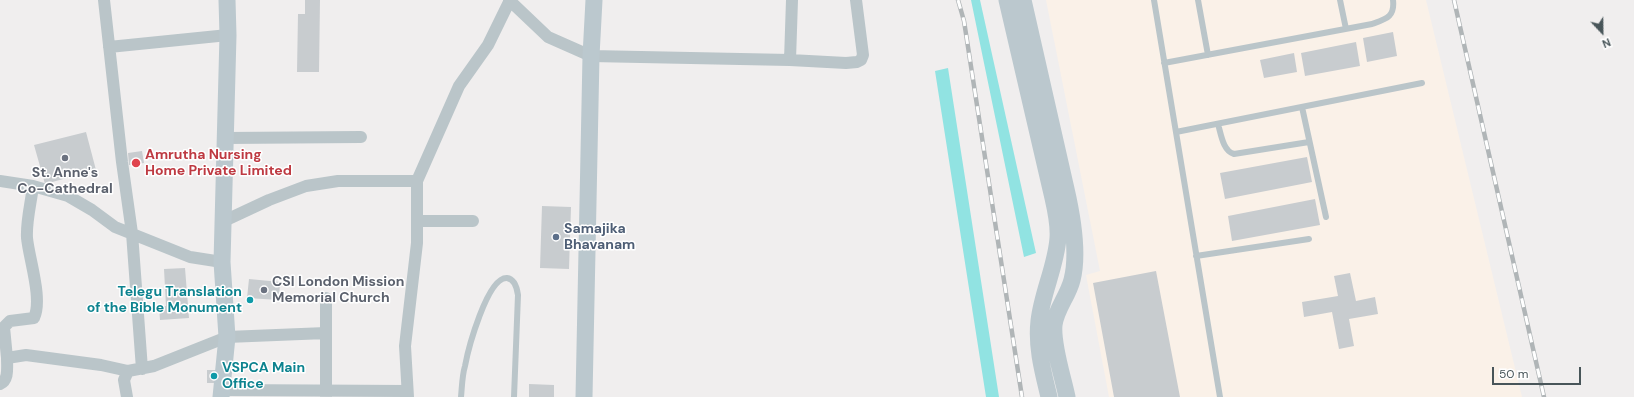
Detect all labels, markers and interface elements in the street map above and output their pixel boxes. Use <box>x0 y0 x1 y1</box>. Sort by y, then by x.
north arrow <box>1582 12 1622 52</box>
text: N <box>1600 35 1613 51</box>
place label: Amrutha Nursing Home Private Limited <box>145 147 292 180</box>
marker: St. Anne's Co-Cathedral <box>60 153 70 163</box>
marker: Amrutha Nursing Home Private Limited <box>130 157 142 169</box>
place label: St. Anne's Co-Cathedral <box>17 165 113 198</box>
place label: Samajika Bhavanam <box>564 221 635 254</box>
marker: Samajika Bhavanam <box>551 232 561 242</box>
place label: CSI London Mission Memorial Church <box>272 274 404 306</box>
place label: Telegu Translation of the Bible Monument <box>87 284 242 316</box>
marker: CSI London Mission Memorial Church <box>259 285 269 295</box>
marker: Telegu Translation of the Bible Monument <box>245 295 255 305</box>
scale bar <box>1494 359 1583 385</box>
place label: VSPCA Main Office <box>222 360 305 392</box>
text: 50 m <box>1499 366 1528 382</box>
marker: VSPCA Main Office <box>209 371 219 381</box>

